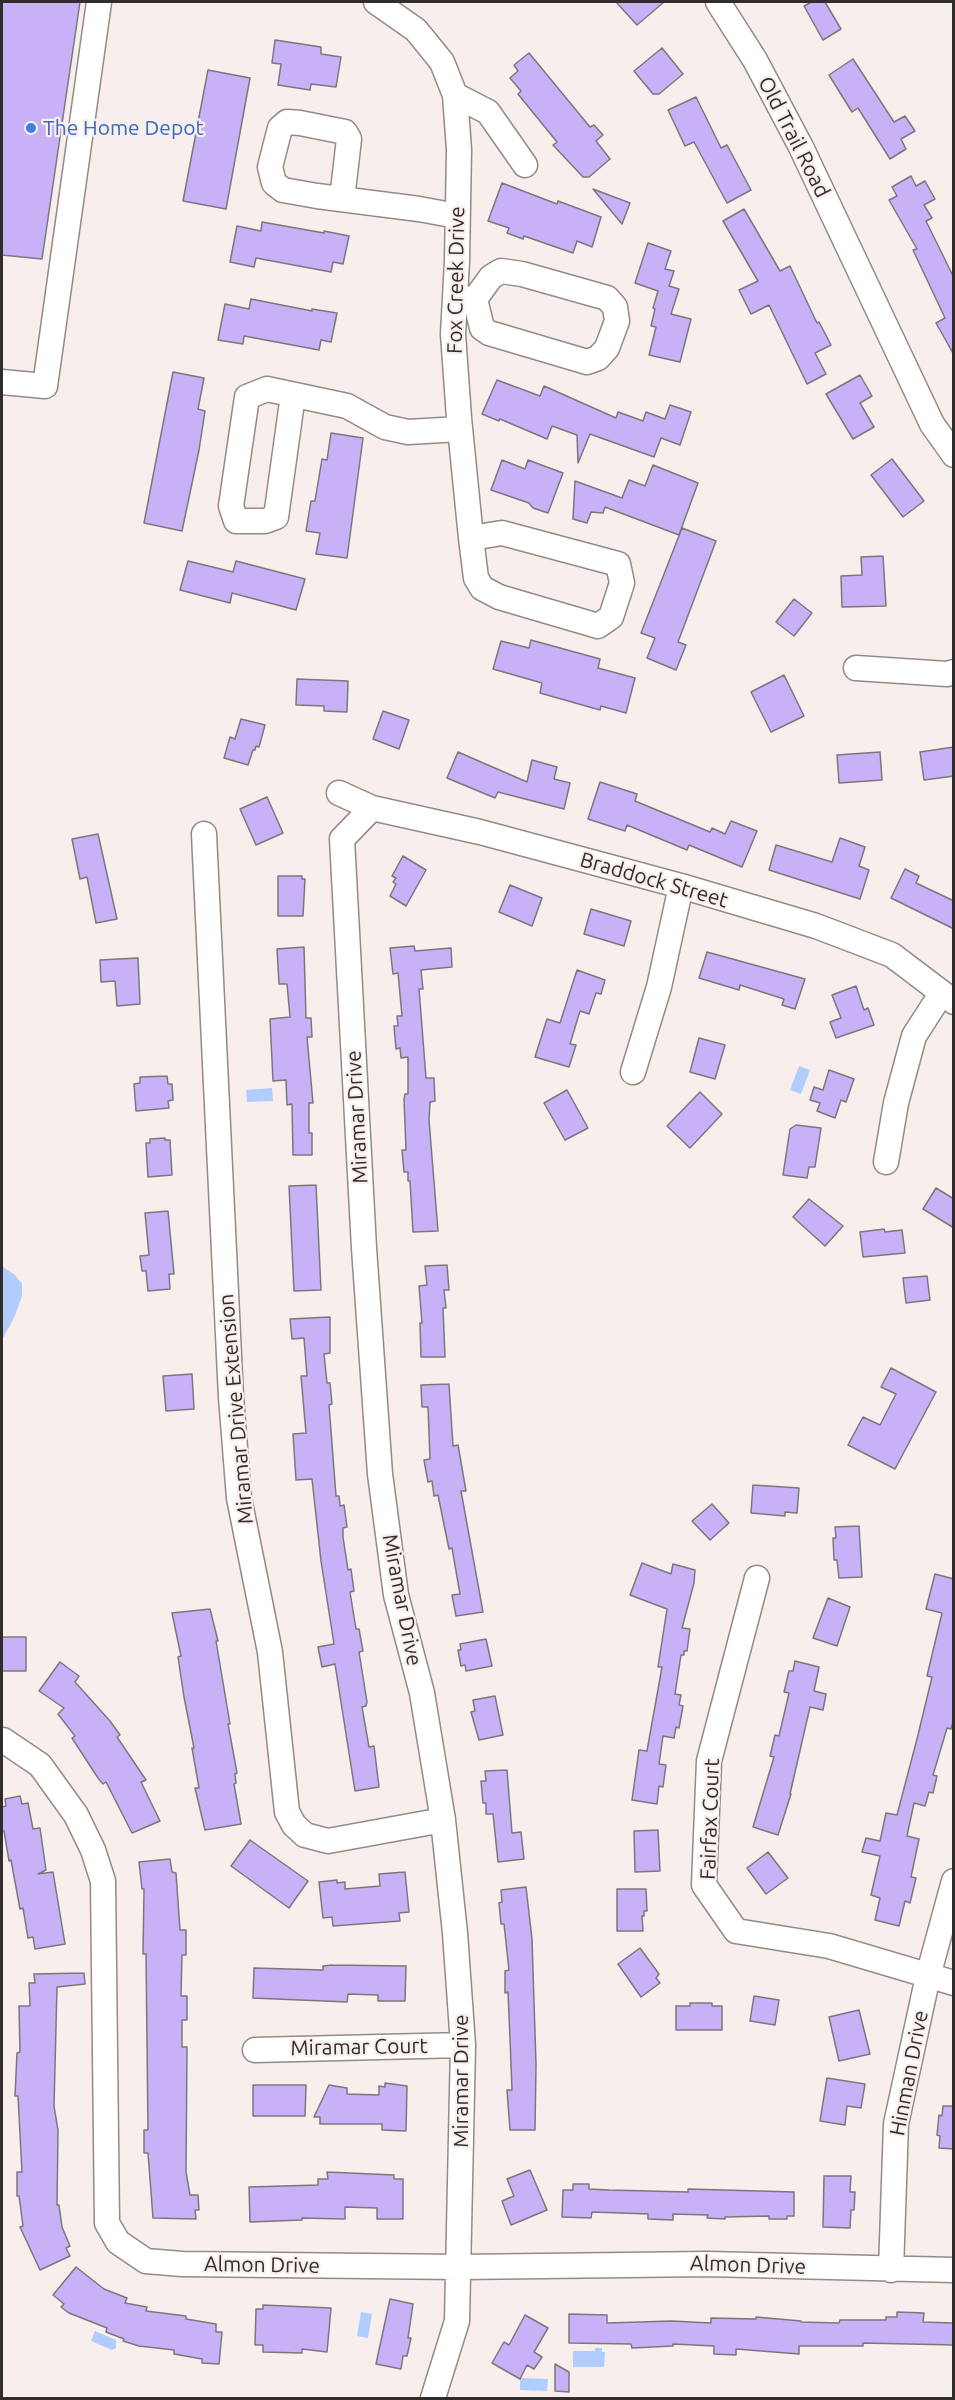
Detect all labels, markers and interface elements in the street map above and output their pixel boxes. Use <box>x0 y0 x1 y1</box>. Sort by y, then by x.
street label: Old Trail Road <box>753 72 835 202</box>
place label: The Home Depot <box>43 115 204 141</box>
marker: The Home Depot <box>24 121 38 135</box>
street label: Fox Creek Drive <box>442 206 470 354</box>
street label: Braddock Street <box>577 847 731 913</box>
street label: Miramar Drive <box>341 1050 373 1184</box>
street label: Miramar Drive Extension <box>213 1293 259 1525</box>
street label: Miramar Drive <box>377 1532 427 1668</box>
street label: Fairfax Court <box>695 1758 725 1880</box>
street label: Hinman Drive <box>885 2008 933 2138</box>
street label: Miramar Drive <box>448 2014 474 2148</box>
street label: Miramar Court <box>290 2033 428 2061</box>
street label: Almon Drive <box>690 2250 806 2280</box>
street label: Almon Drive <box>204 2251 320 2279</box>

